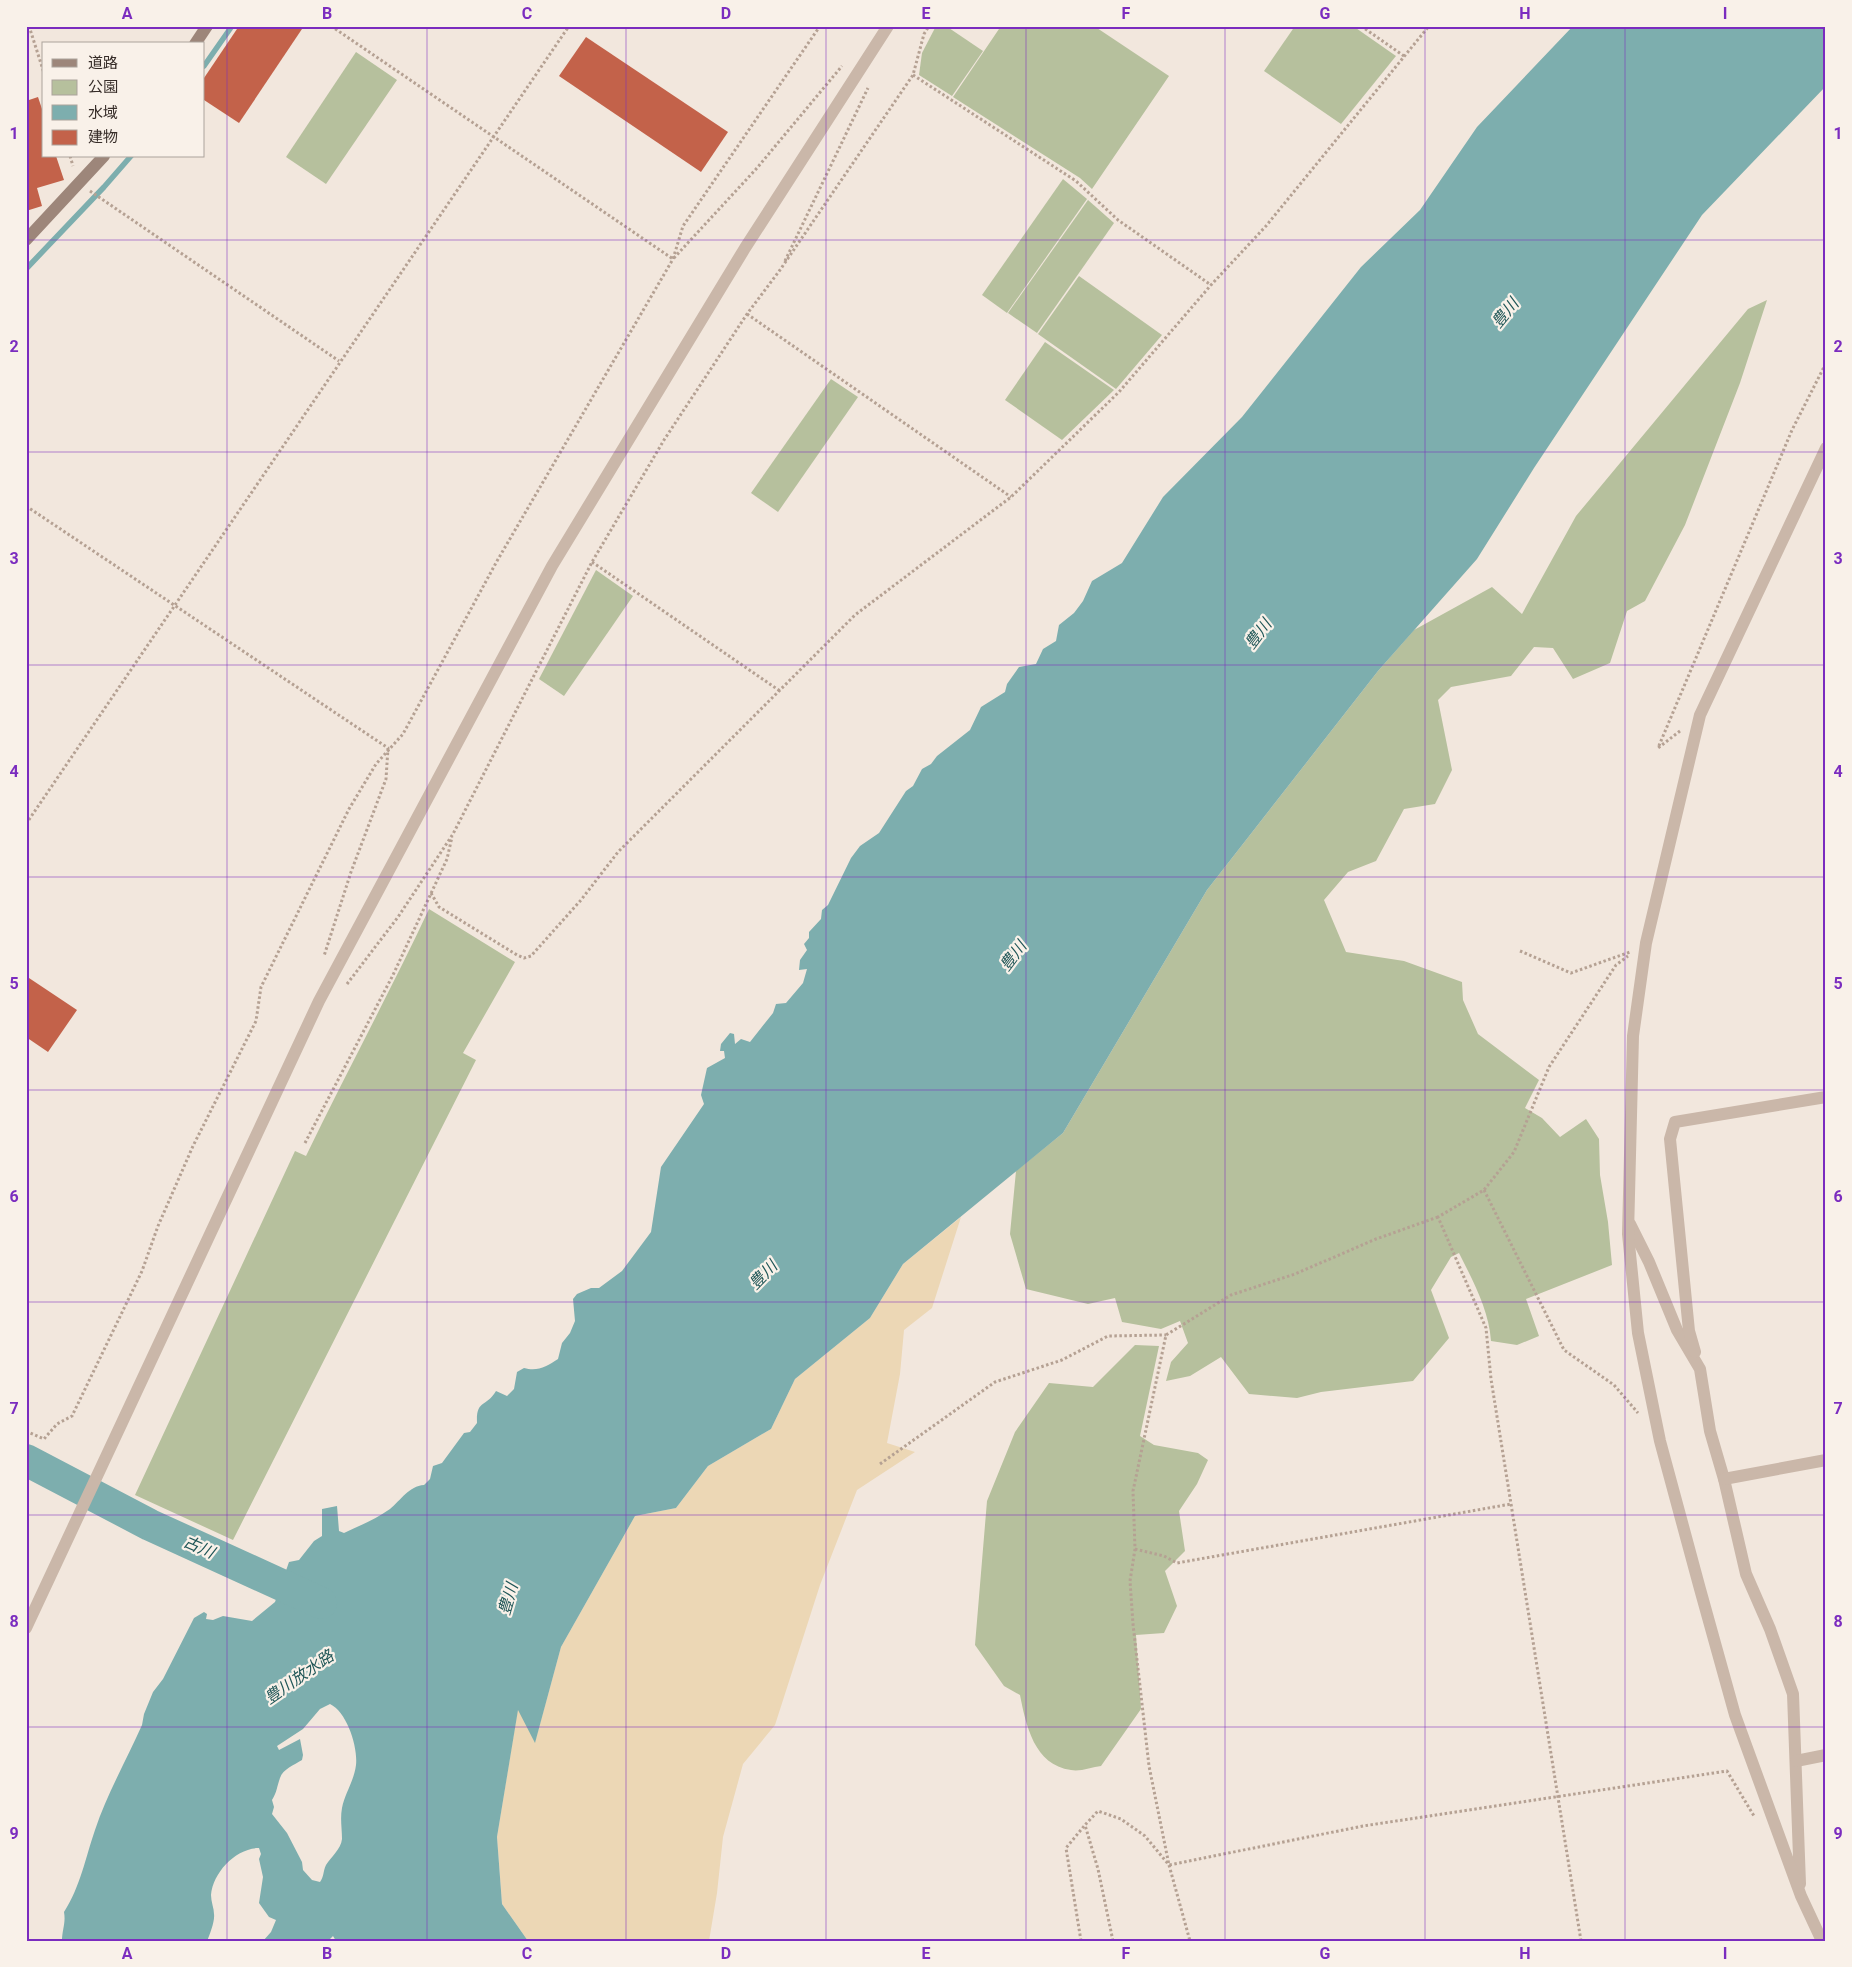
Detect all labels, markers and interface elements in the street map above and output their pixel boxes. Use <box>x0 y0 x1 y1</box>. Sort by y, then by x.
text: A <box>122 4 133 23</box>
text: B <box>322 4 332 23</box>
text: C <box>522 4 532 23</box>
text: D <box>721 4 731 23</box>
text: E <box>922 4 931 23</box>
text: F <box>1122 4 1131 23</box>
text: G <box>1320 4 1331 23</box>
text: H <box>1519 4 1531 23</box>
text: I <box>1723 4 1727 23</box>
legend <box>42 42 205 158</box>
text: 道路 <box>88 54 118 72</box>
text: 公園 <box>88 78 118 96</box>
text: 水域 <box>88 104 118 122</box>
text: 1 <box>9 124 19 143</box>
text: 1 <box>1833 124 1843 143</box>
text: 建物 <box>88 128 118 146</box>
water label: 豊川 <box>1488 293 1524 331</box>
text: 2 <box>9 337 19 356</box>
text: 2 <box>1833 337 1843 356</box>
text: 3 <box>9 549 19 568</box>
text: 3 <box>1833 549 1843 568</box>
water label: 豊川 <box>1241 614 1276 653</box>
text: 4 <box>9 762 19 781</box>
text: 4 <box>1833 762 1843 781</box>
water label: 豊川 <box>996 936 1031 975</box>
text: 5 <box>9 974 19 993</box>
text: 5 <box>1833 974 1843 993</box>
text: 6 <box>9 1187 19 1206</box>
text: 6 <box>1833 1187 1843 1206</box>
water label: 豊川 <box>745 1255 782 1293</box>
text: 7 <box>9 1399 19 1418</box>
text: 7 <box>1833 1399 1843 1418</box>
water label: 古川 <box>181 1532 219 1563</box>
water label: 豊川 <box>494 1579 522 1617</box>
text: 8 <box>9 1612 19 1631</box>
text: 8 <box>1833 1612 1843 1631</box>
water label: 豊川放水路 <box>261 1645 339 1708</box>
text: 9 <box>9 1824 19 1843</box>
text: 9 <box>1833 1824 1843 1843</box>
text: A <box>122 1944 133 1963</box>
text: B <box>322 1944 332 1963</box>
text: C <box>522 1944 532 1963</box>
text: D <box>721 1944 731 1963</box>
text: E <box>922 1944 931 1963</box>
text: F <box>1122 1944 1131 1963</box>
text: G <box>1320 1944 1331 1963</box>
text: H <box>1519 1944 1531 1963</box>
text: I <box>1723 1944 1727 1963</box>

